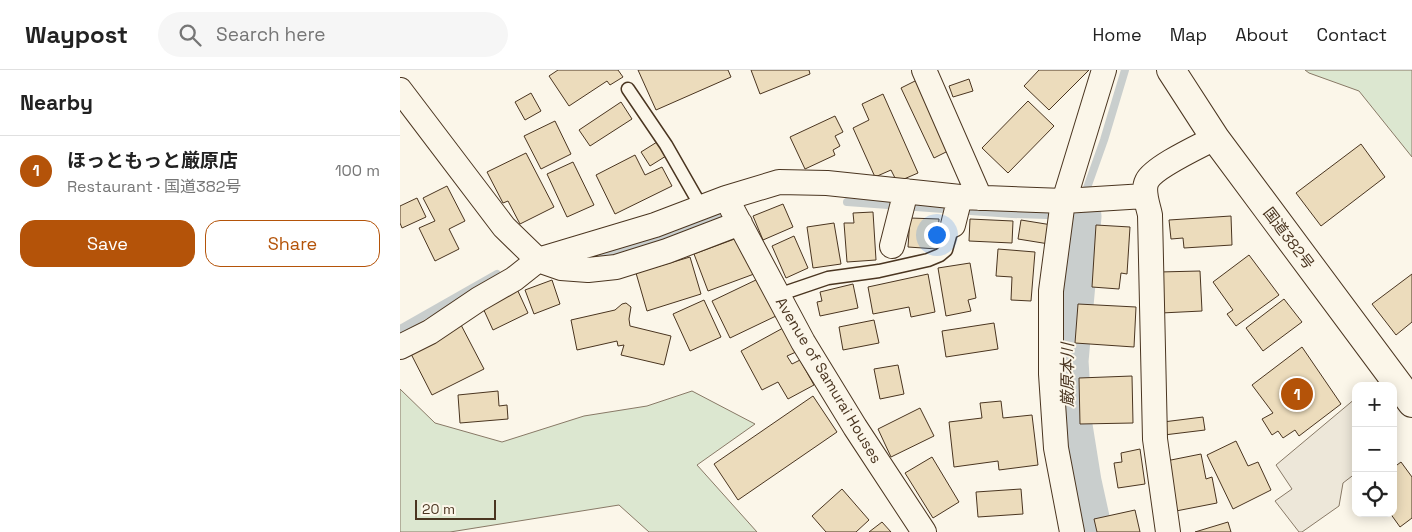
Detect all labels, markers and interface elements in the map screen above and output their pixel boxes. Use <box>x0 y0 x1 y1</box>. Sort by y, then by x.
search box <box>158 12 508 57</box>
text: Waypost <box>25 19 128 50</box>
icon: search <box>176 21 204 49</box>
text: Search here <box>216 22 326 47</box>
text: Home <box>1093 23 1142 46</box>
text: Map <box>1170 23 1207 46</box>
text: About <box>1235 23 1289 46</box>
text: Contact <box>1317 23 1387 46</box>
text: Nearby <box>20 89 93 116</box>
text: ほっともっと厳原店 <box>67 148 238 173</box>
text: 1 <box>32 160 40 181</box>
text: 100 m <box>335 160 380 181</box>
text: Restaurant · 国道382号 <box>67 176 241 197</box>
street label: 国道382号 <box>1260 203 1318 273</box>
button: Save <box>20 220 195 267</box>
button: Share <box>205 220 380 267</box>
your location <box>924 222 950 248</box>
street label: Avenue of Samurai Houses <box>772 293 886 467</box>
water label: 厳原本川 <box>1057 341 1078 407</box>
pin: 1 <box>1281 375 1313 413</box>
map controls <box>1352 382 1397 517</box>
button: + <box>1352 382 1397 427</box>
button: − <box>1352 427 1397 472</box>
button: locate <box>1352 472 1397 517</box>
scale bar <box>415 497 496 520</box>
text: 20 m <box>422 500 455 518</box>

